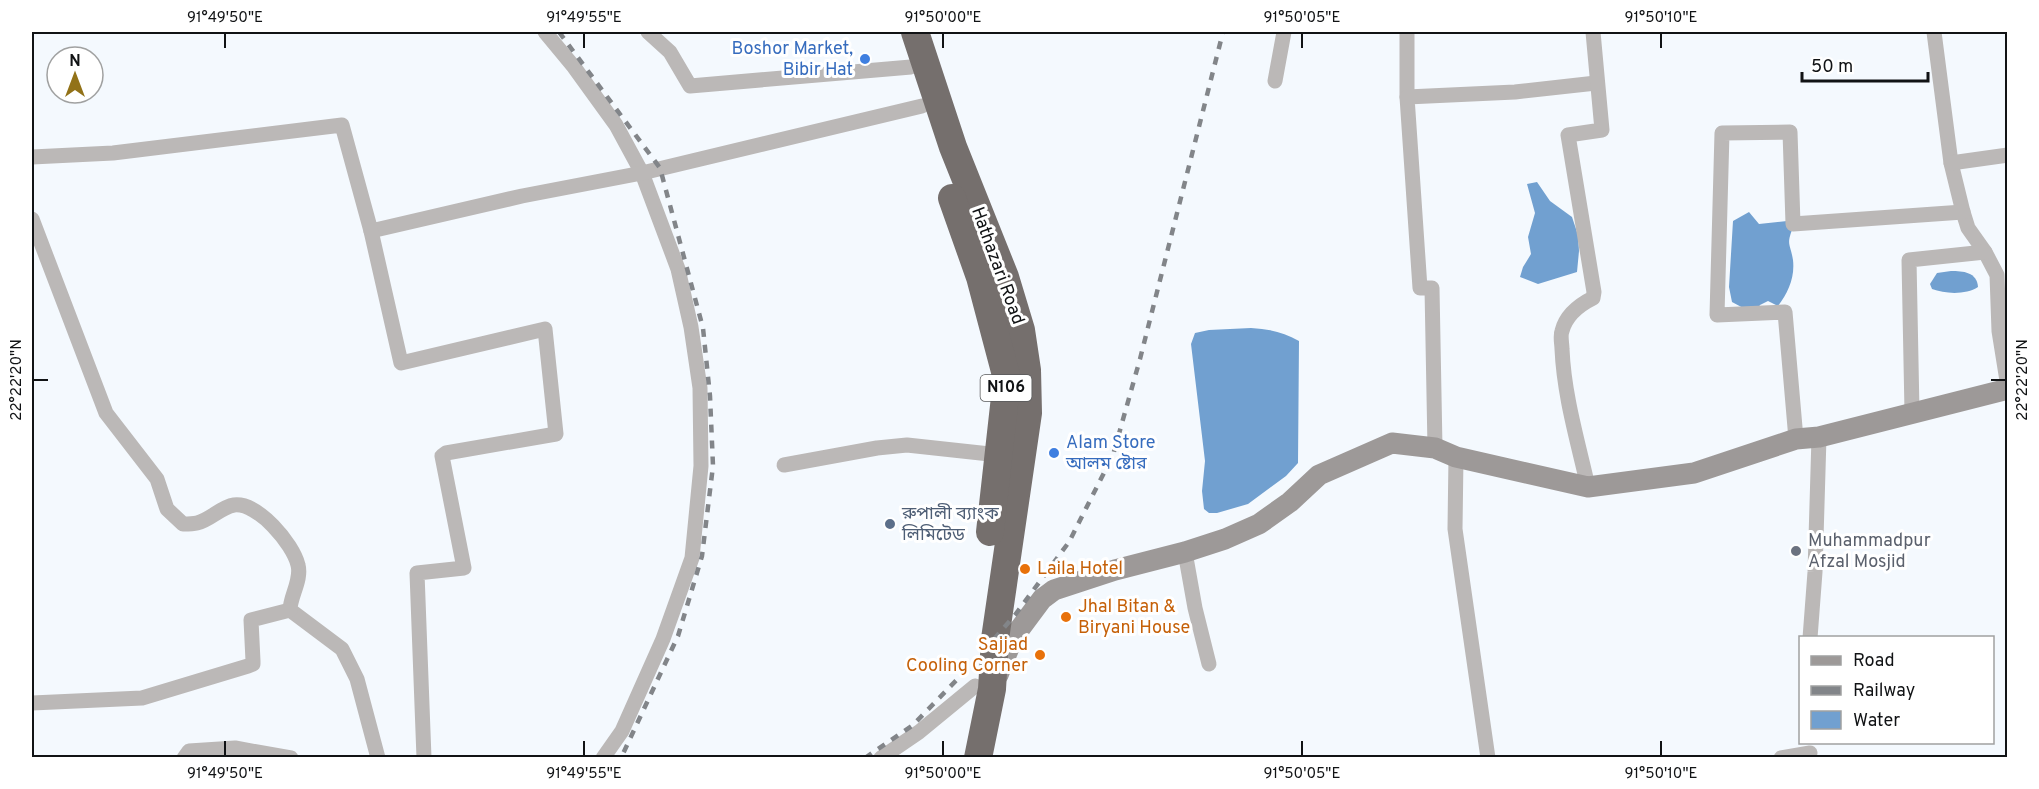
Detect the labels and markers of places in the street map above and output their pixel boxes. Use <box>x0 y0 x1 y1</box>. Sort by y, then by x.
place label: Boshor Market, Bibir Hat <box>732 38 853 82</box>
marker: Boshor Market, Bibir Hat <box>858 52 872 66</box>
place label: Alam Store আলম ষ্টোর <box>1065 432 1156 476</box>
marker: Alam Store আলম ষ্টোর <box>1047 446 1061 460</box>
place label: রুপালী ব্যাংক লিমিটেড <box>901 503 999 547</box>
marker: রুপালী ব্যাংক লিমিটেড <box>883 517 897 531</box>
place label: Muhammadpur Afzal Mosjid <box>1808 530 1931 574</box>
marker: Muhammadpur Afzal Mosjid <box>1789 544 1803 558</box>
place label: Laila Hotel <box>1037 558 1123 581</box>
marker: Laila Hotel <box>1018 562 1032 576</box>
place label: Jhal Bitan & Biryani House <box>1078 596 1190 640</box>
marker: Jhal Bitan & Biryani House <box>1059 610 1073 624</box>
place label: Sajjad Cooling Corner <box>906 634 1028 678</box>
marker: Sajjad Cooling Corner <box>1033 648 1047 662</box>

